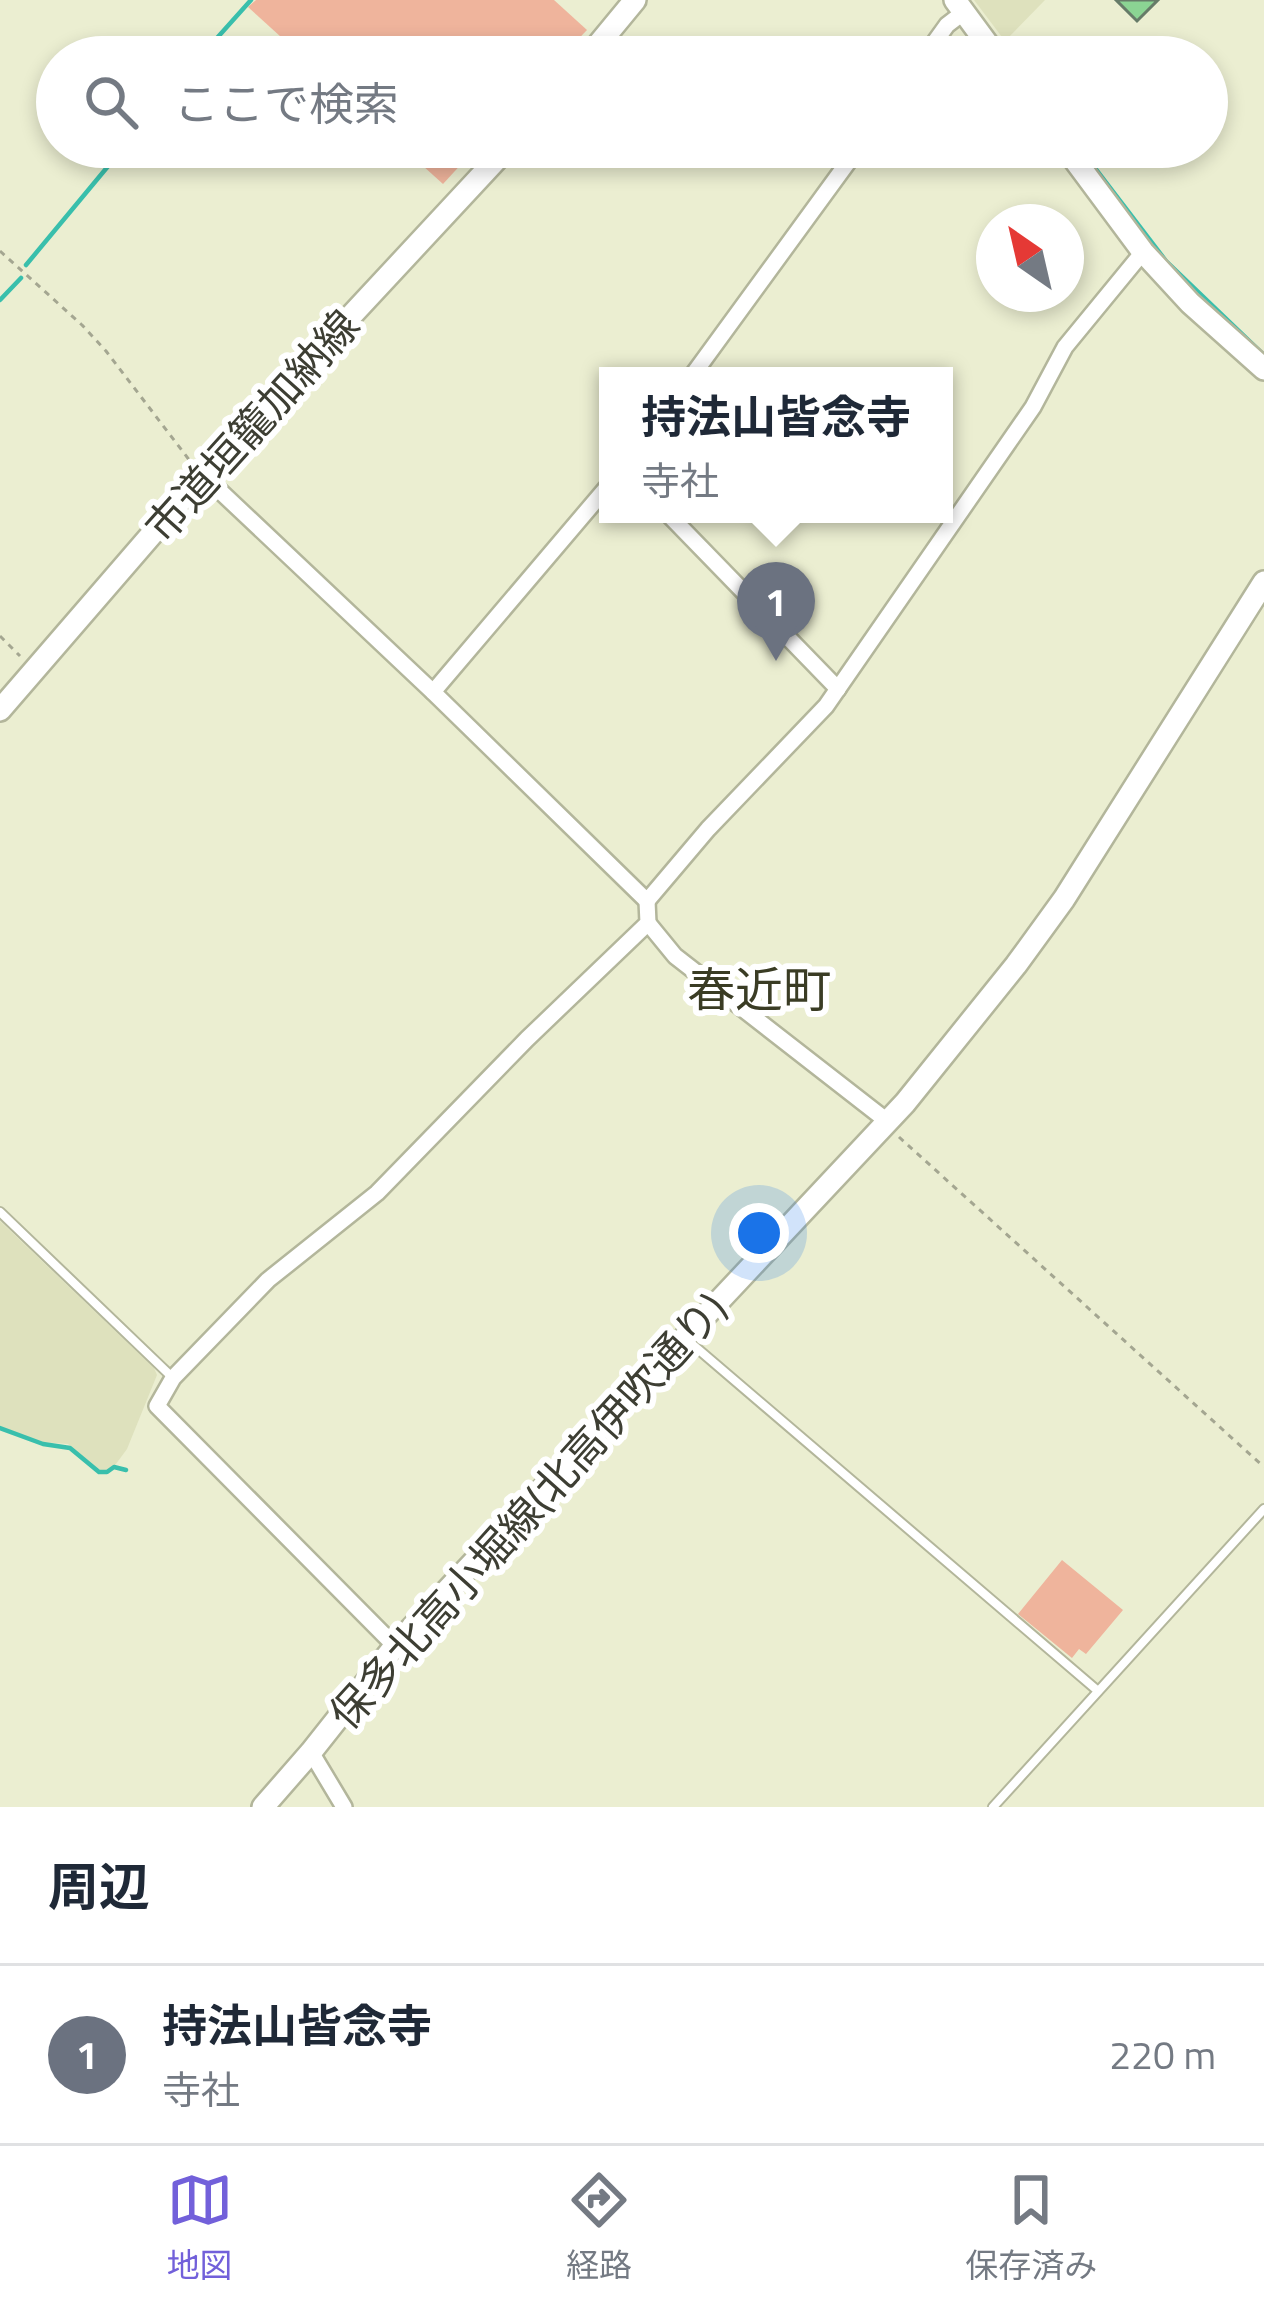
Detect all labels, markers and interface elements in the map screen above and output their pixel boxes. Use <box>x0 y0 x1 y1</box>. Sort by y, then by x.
search box <box>36 36 1228 168</box>
icon: search <box>78 69 144 135</box>
text: ここで検索 <box>174 69 399 137</box>
north arrow <box>976 204 1084 312</box>
street label: 市道垣籠加納線 <box>129 295 373 556</box>
popup <box>599 367 953 523</box>
text: 持法山皆念寺 <box>641 382 911 450</box>
text: 寺社 <box>641 451 719 510</box>
pin: 1 <box>737 562 815 661</box>
district label: 春近町 <box>687 953 831 1026</box>
your location <box>729 1203 789 1263</box>
street label: 保多北高小堀線(北高伊吹通り) <box>313 1278 741 1743</box>
text: 周辺 <box>48 1847 150 1925</box>
text: 持法山皆念寺 <box>162 1991 432 2059</box>
text: 1 <box>76 2025 98 2084</box>
text: 220 m <box>1109 2025 1216 2084</box>
text: 寺社 <box>162 2060 240 2119</box>
tab: 地図 <box>167 2167 233 2290</box>
tab: 経路 <box>566 2167 632 2290</box>
tab: 保存済み <box>965 2167 1097 2290</box>

